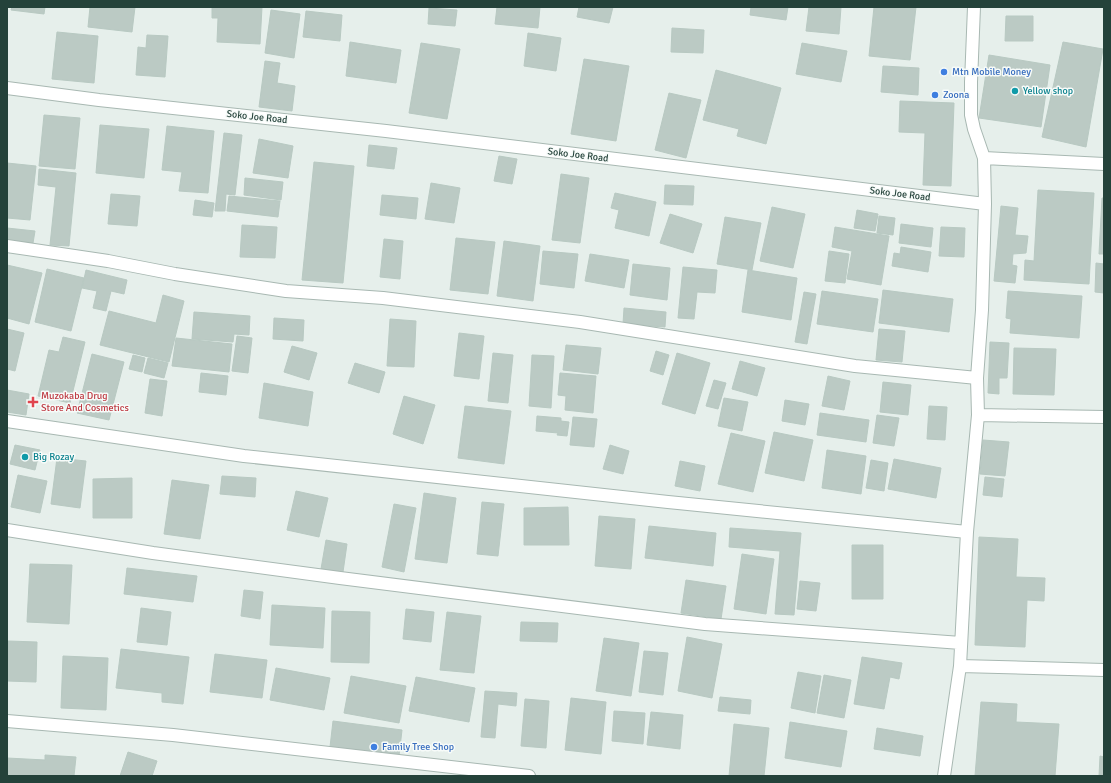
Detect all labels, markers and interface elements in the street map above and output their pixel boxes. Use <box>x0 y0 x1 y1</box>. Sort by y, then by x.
place label: Mtn Mobile Money <box>952 66 1031 78</box>
marker: Mtn Mobile Money <box>939 67 949 77</box>
place label: Yellow shop <box>1023 85 1073 97</box>
marker: Yellow shop <box>1010 86 1020 96</box>
place label: Zoona <box>943 89 969 101</box>
marker: Zoona <box>930 90 940 100</box>
street label: Soko Joe Road <box>226 108 288 126</box>
street label: Soko Joe Road <box>547 145 609 165</box>
street label: Soko Joe Road <box>869 184 931 204</box>
place label: Muzokaba Drug Store And Cosmetics <box>41 390 129 414</box>
marker: Muzokaba Drug Store And Cosmetics <box>28 397 38 407</box>
place label: Big Rozay <box>33 451 75 463</box>
marker: Big Rozay <box>20 452 30 462</box>
place label: Family Tree Shop <box>382 741 454 753</box>
marker: Family Tree Shop <box>369 742 379 752</box>

